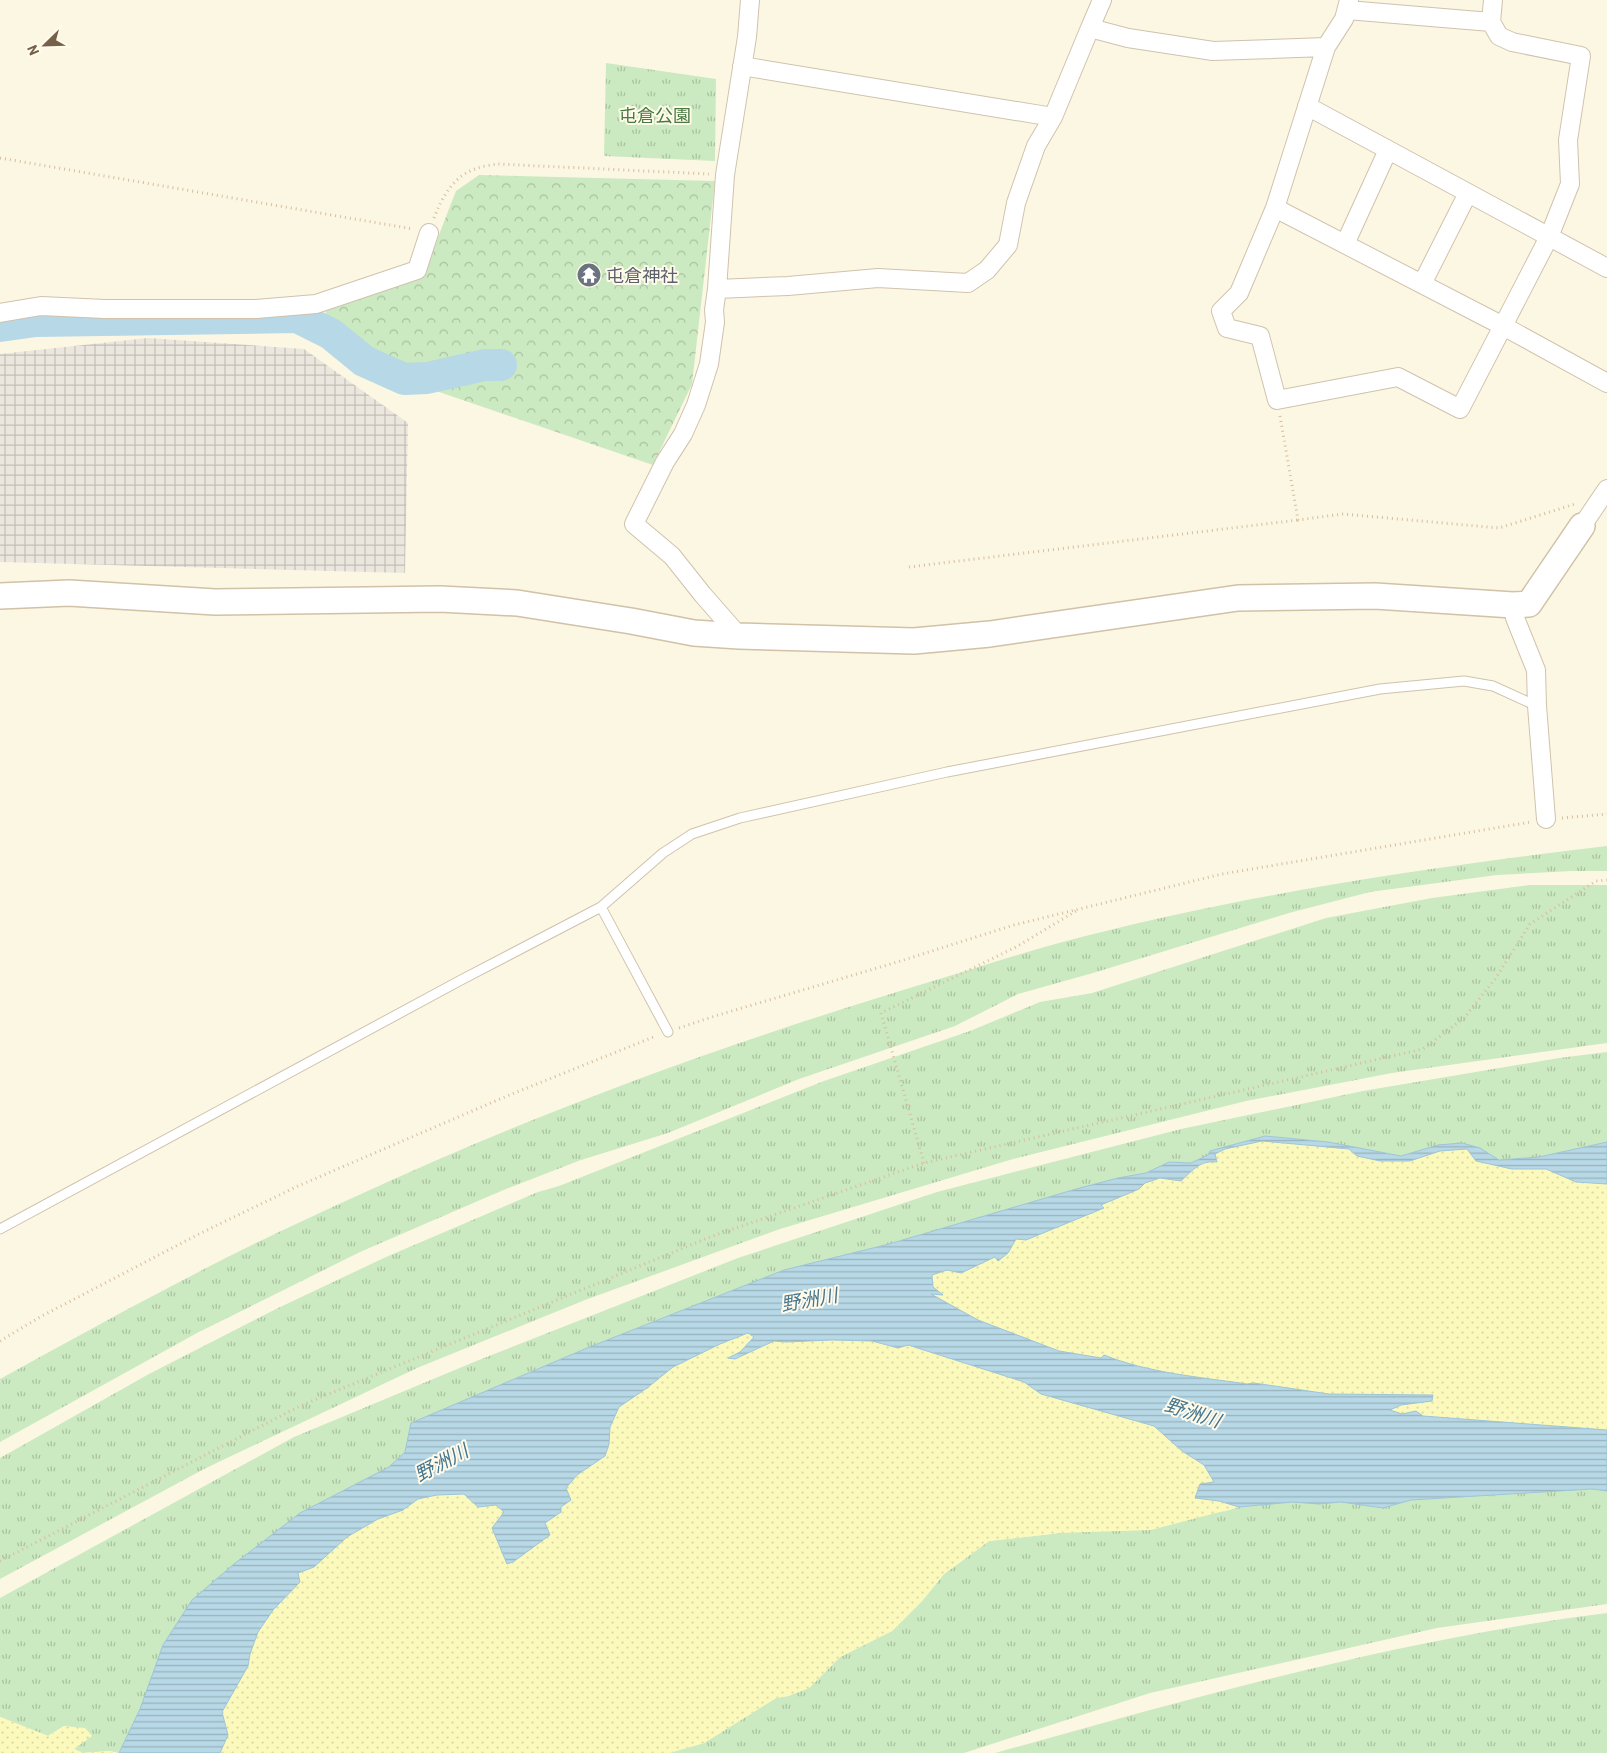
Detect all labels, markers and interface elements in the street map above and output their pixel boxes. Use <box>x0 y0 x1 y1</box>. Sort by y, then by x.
north arrow <box>20 20 70 70</box>
text: N <box>23 43 42 58</box>
park label: 屯倉公園 <box>619 104 691 126</box>
temple icon: 屯倉神社 <box>576 262 602 288</box>
place label: 屯倉神社 <box>606 264 678 286</box>
water label: 野洲川 <box>779 1282 841 1315</box>
water label: 野洲川 <box>1162 1392 1226 1432</box>
water label: 野洲川 <box>410 1438 473 1486</box>

